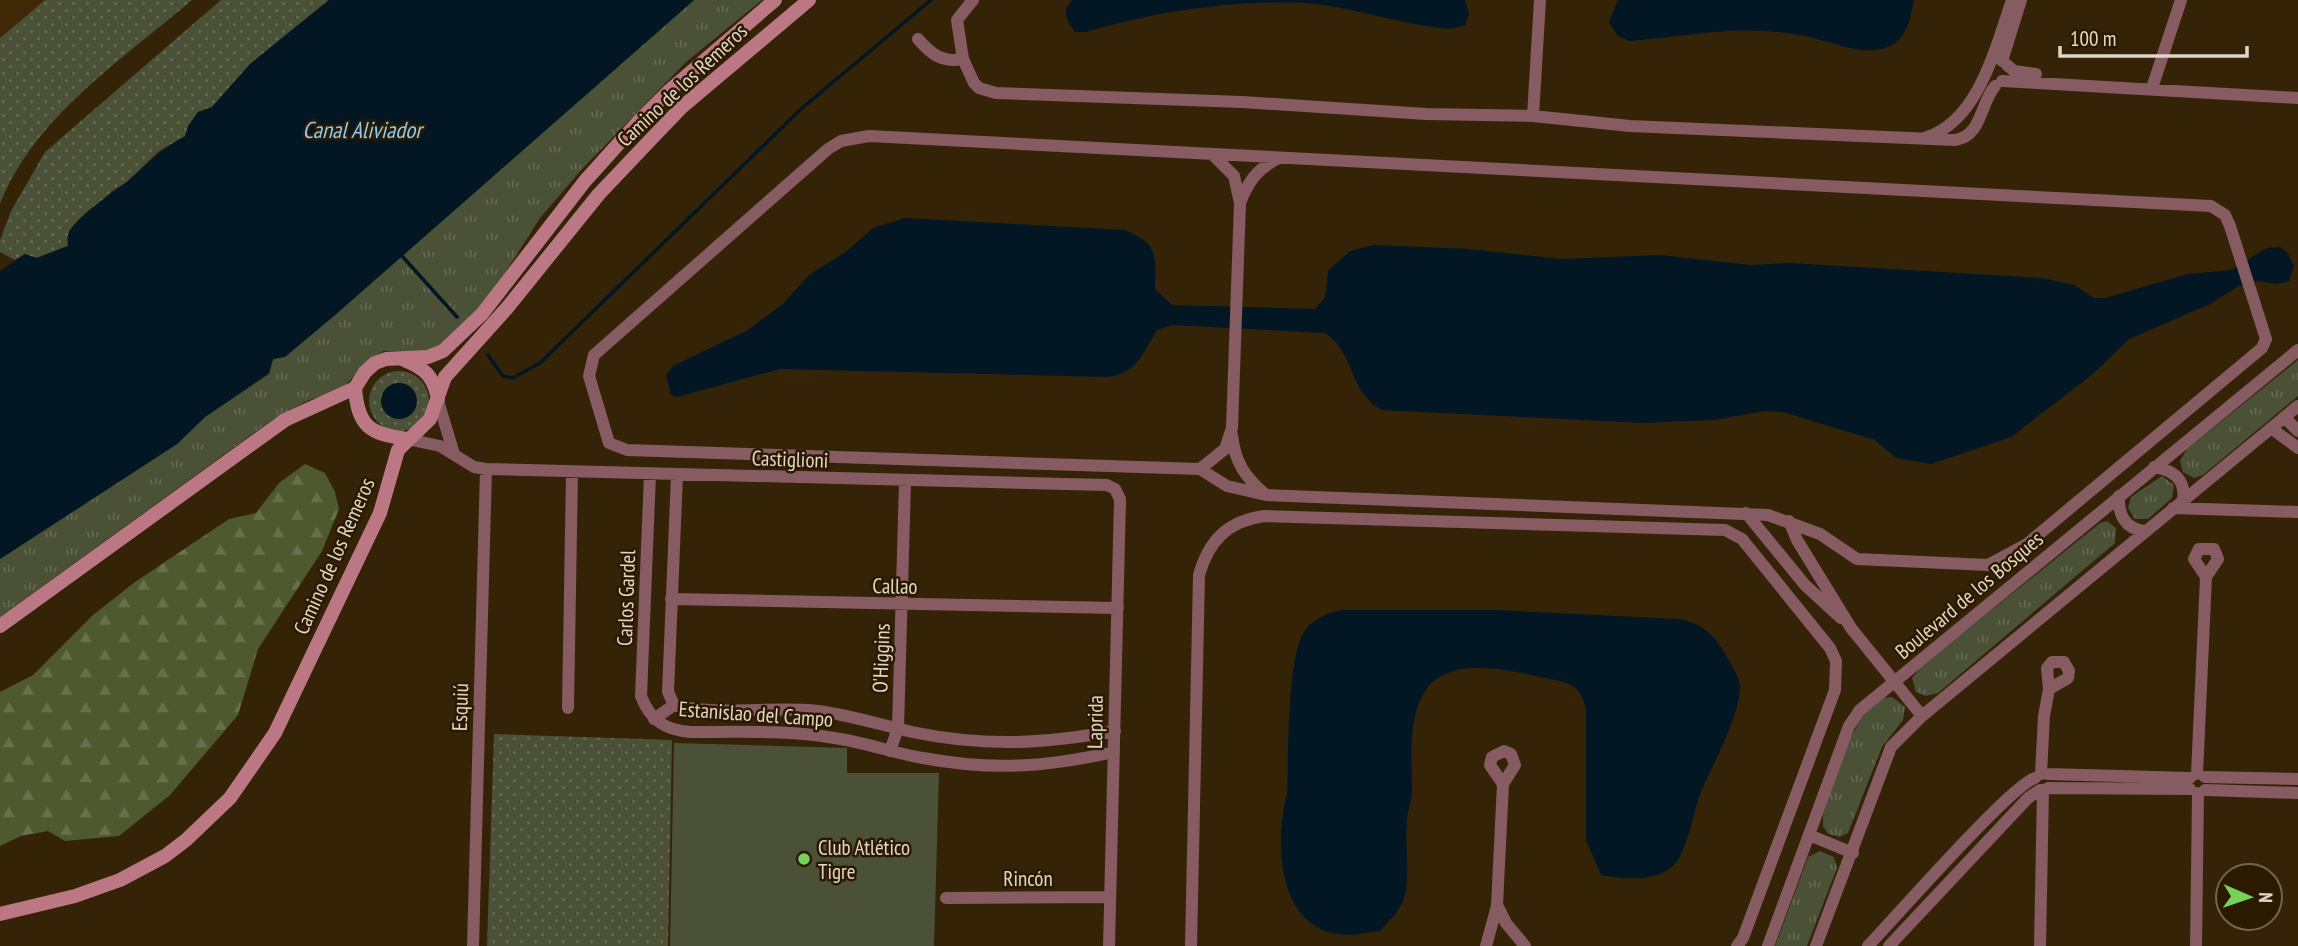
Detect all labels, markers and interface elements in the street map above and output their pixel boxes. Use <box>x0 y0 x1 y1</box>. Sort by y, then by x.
scale bar <box>2060 14 2247 58</box>
street label: Camino de los Remeros <box>611 18 753 152</box>
text: 100 m <box>2070 25 2116 52</box>
water label: Canal Aliviador <box>303 115 425 144</box>
street label: Castiglioni <box>751 444 829 474</box>
street label: Camino de los Remeros <box>287 473 381 639</box>
street label: Boulevard de los Bosques <box>1890 525 2048 665</box>
street label: Carlos Gardel <box>611 549 641 647</box>
street label: Callao <box>872 572 918 600</box>
street label: O'Higgins <box>866 623 896 693</box>
street label: Esquiú <box>446 683 474 731</box>
street label: Estanislao del Campo <box>678 695 834 733</box>
street label: Laprida <box>1081 695 1109 749</box>
place label: Club Atlético Tigre <box>818 834 910 885</box>
marker: Club Atlético Tigre <box>796 851 812 867</box>
north arrow <box>2214 862 2284 932</box>
street label: Rincón <box>1003 865 1053 892</box>
text: N <box>2254 892 2278 903</box>

